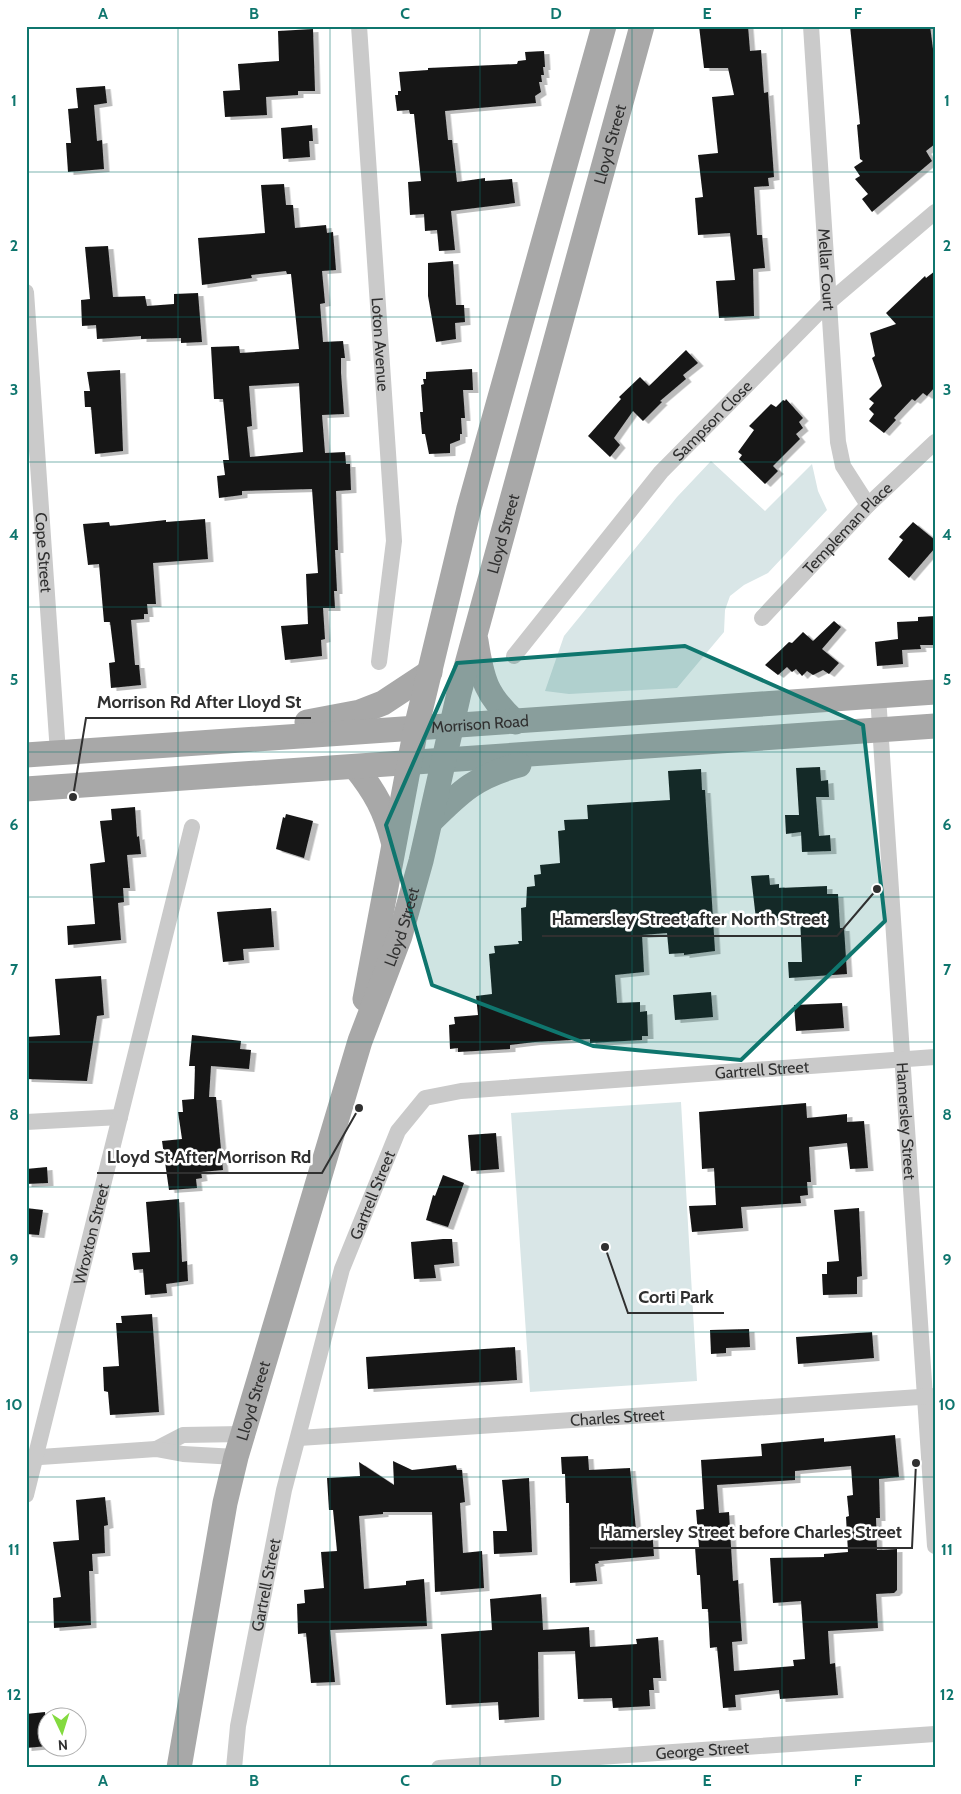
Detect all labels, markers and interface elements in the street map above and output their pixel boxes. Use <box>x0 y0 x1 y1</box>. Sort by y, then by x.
text: A <box>98 4 108 23</box>
text: B <box>249 4 259 23</box>
text: C <box>400 4 410 23</box>
text: D <box>550 4 562 23</box>
text: E <box>702 4 712 23</box>
text: F <box>854 4 863 23</box>
text: 1 <box>11 91 17 110</box>
text: 1 <box>944 91 950 110</box>
street label: Lloyd Street <box>590 102 630 186</box>
street label: Mellar Court <box>814 228 838 312</box>
text: 2 <box>10 236 18 255</box>
text: 2 <box>943 236 951 255</box>
street label: Loton Avenue <box>367 297 393 392</box>
street label: Sampson Close <box>669 377 756 465</box>
text: 3 <box>10 380 18 399</box>
text: 3 <box>943 380 951 399</box>
street label: Templeman Place <box>799 478 896 578</box>
street label: Lloyd Street <box>483 491 523 576</box>
street label: Cope Street <box>31 512 56 594</box>
text: 4 <box>9 525 19 544</box>
text: 4 <box>942 525 952 544</box>
text: 5 <box>10 670 18 689</box>
text: 5 <box>943 670 951 689</box>
callout: Morrison Rd After Lloyd St <box>86 685 311 718</box>
text: Morrison Rd After Lloyd St <box>97 691 301 713</box>
street label: Morrison Road <box>430 711 529 737</box>
text: 6 <box>10 815 19 834</box>
text: 6 <box>943 815 952 834</box>
street label: Lloyd Street <box>380 885 423 969</box>
callout: Hamersley Street after North Street <box>542 903 837 936</box>
text: Hamersley Street after North Street <box>551 908 827 930</box>
text: 7 <box>10 960 19 979</box>
text: 7 <box>943 960 952 979</box>
street label: Gartrell Street <box>714 1057 810 1083</box>
street label: Hamersley Street <box>893 1062 919 1181</box>
text: 8 <box>9 1105 19 1124</box>
text: 8 <box>942 1105 952 1124</box>
callout: Lloyd St After Morrison Rd <box>97 1140 322 1173</box>
text: Lloyd St After Morrison Rd <box>107 1146 311 1168</box>
street label: Gartrell Street <box>346 1147 399 1242</box>
street label: Wroxton Street <box>70 1181 113 1287</box>
text: 9 <box>10 1250 19 1269</box>
text: 9 <box>943 1250 952 1269</box>
callout: Corti Park <box>628 1280 724 1313</box>
text: Corti Park <box>638 1286 714 1308</box>
street label: Lloyd Street <box>232 1358 274 1443</box>
text: 10 <box>5 1395 23 1414</box>
text: 10 <box>938 1395 956 1414</box>
street label: Charles Street <box>570 1405 666 1430</box>
callout: Hamersley Street before Charles Street <box>590 1515 912 1548</box>
text: Hamersley Street before Charles Street <box>600 1521 902 1543</box>
street label: Gartrell Street <box>248 1536 284 1633</box>
text: 11 <box>8 1540 20 1559</box>
text: 11 <box>941 1540 953 1559</box>
text: 12 <box>7 1685 21 1704</box>
text: 12 <box>940 1685 954 1704</box>
north arrow <box>38 1706 88 1756</box>
text: N <box>57 1736 68 1754</box>
street label: George Street <box>655 1738 750 1763</box>
text: A <box>98 1771 108 1790</box>
text: B <box>249 1771 259 1790</box>
text: C <box>400 1771 410 1790</box>
text: D <box>550 1771 562 1790</box>
text: E <box>702 1771 712 1790</box>
text: F <box>854 1771 863 1790</box>

